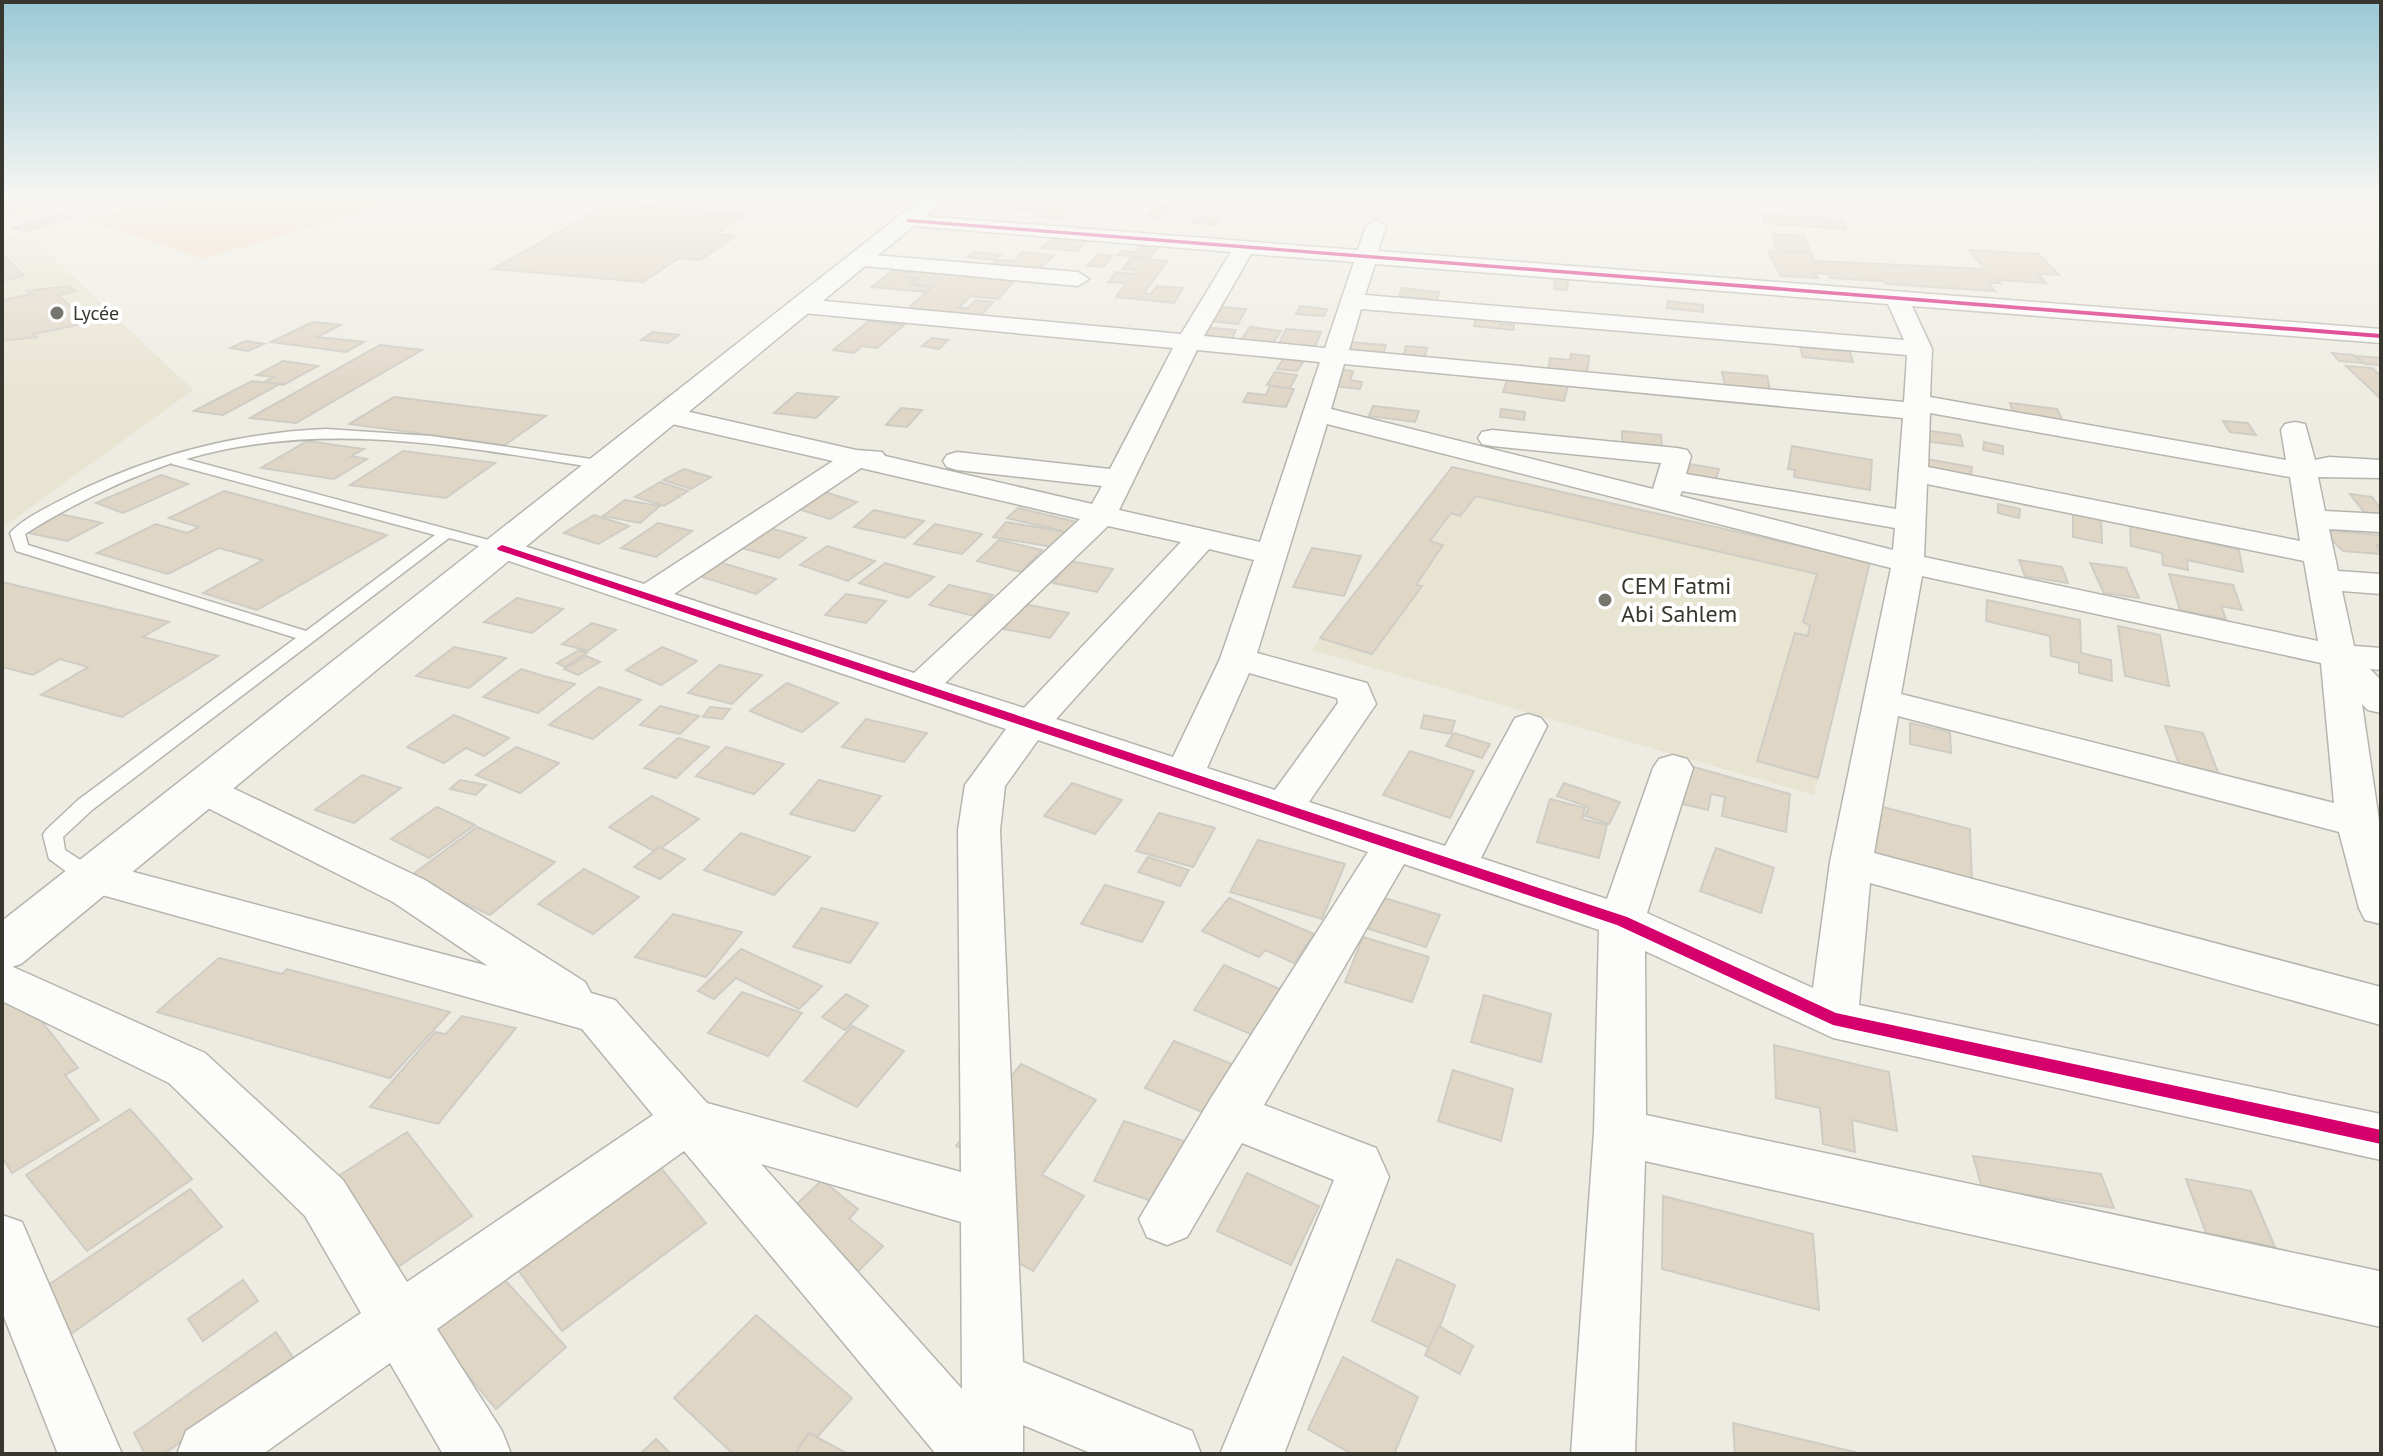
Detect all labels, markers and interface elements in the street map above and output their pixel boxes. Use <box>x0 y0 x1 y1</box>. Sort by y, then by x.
place label: Lycée <box>73 300 119 326</box>
marker: Lycée <box>48 304 66 322</box>
place label: CEM Fatmi Abi Sahlem <box>1621 570 1737 629</box>
marker: CEM Fatmi Abi Sahlem <box>1596 591 1614 609</box>

